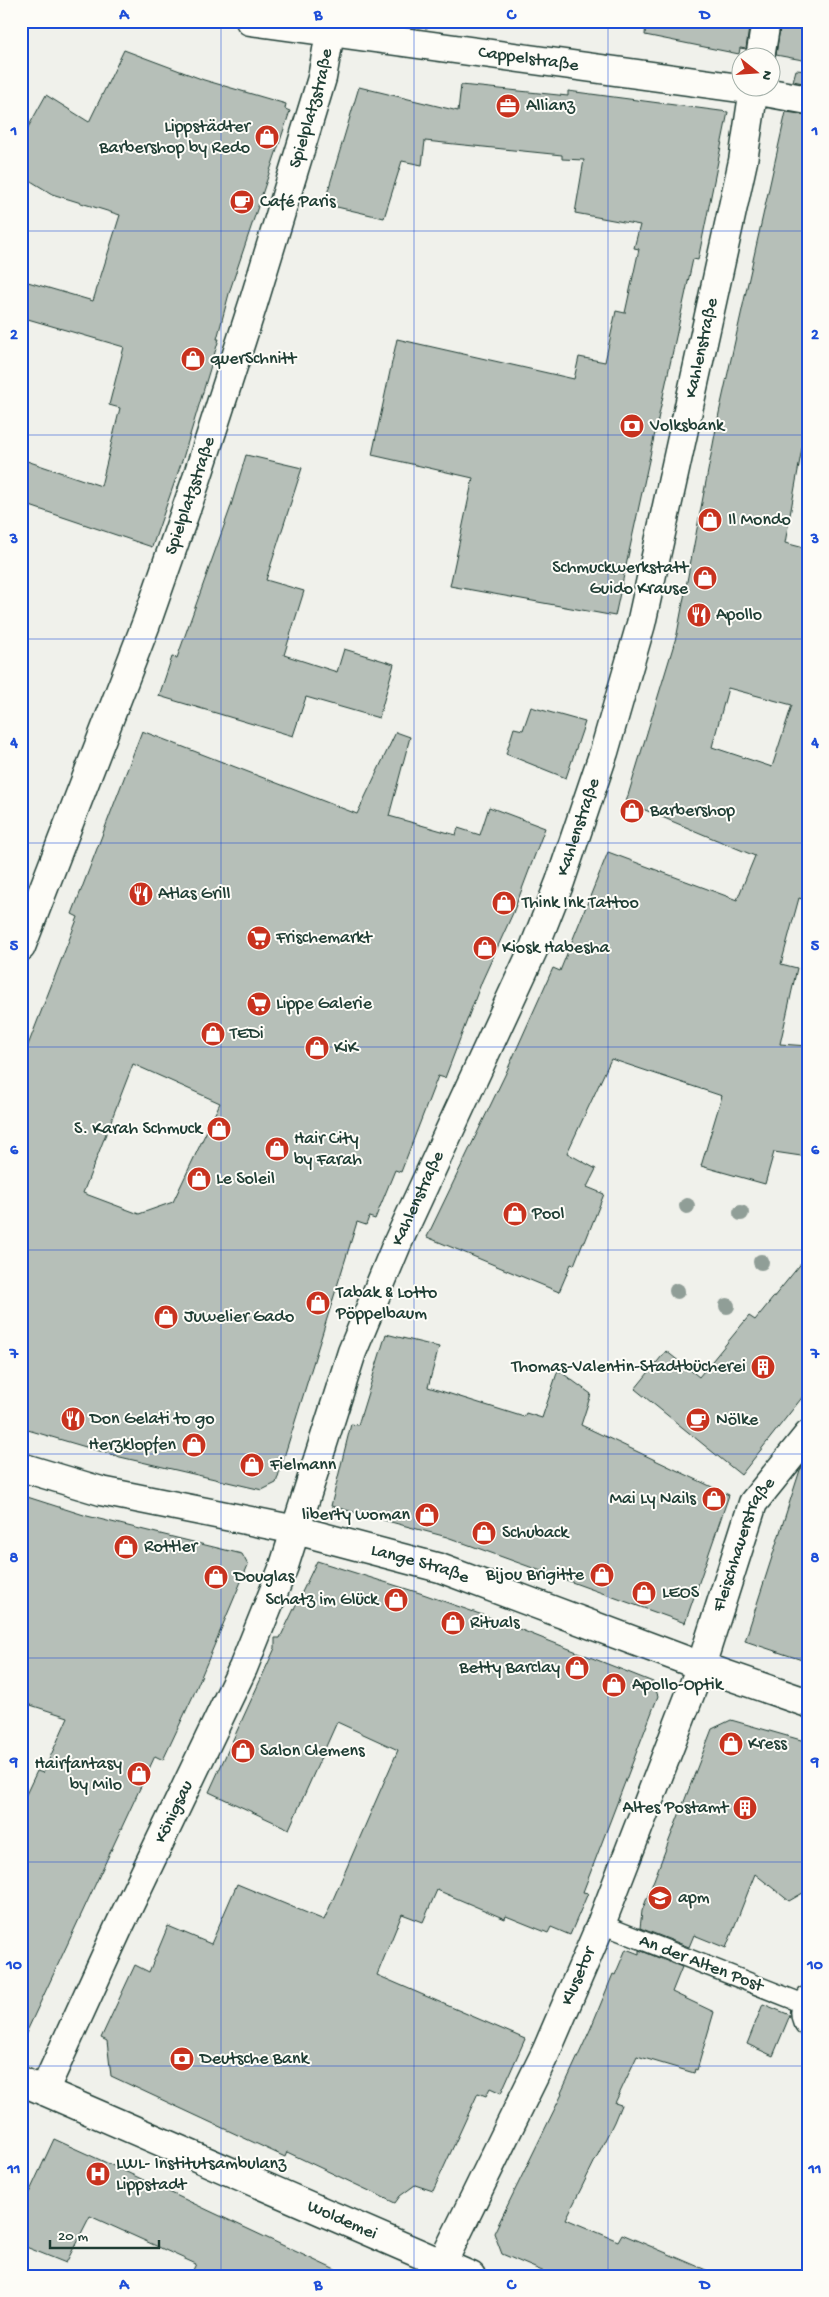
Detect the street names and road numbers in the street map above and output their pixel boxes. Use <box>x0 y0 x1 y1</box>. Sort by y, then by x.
street label: Cappelstraße <box>477 42 581 76</box>
street label: Spielplatzstraße <box>285 46 338 171</box>
street label: Kahlenstraße <box>681 295 723 400</box>
street label: Spielplatzstraße <box>161 434 220 558</box>
street label: Kahlenstraße <box>552 775 605 879</box>
street label: Kahlenstraße <box>387 1147 449 1249</box>
street label: Fleischhauerstraße <box>708 1473 780 1615</box>
street label: Lange Straße <box>369 1540 473 1589</box>
street label: Königsau <box>150 1777 198 1847</box>
street label: An der Alten Post <box>636 1931 768 1998</box>
street label: Klusetor <box>557 1942 601 2009</box>
street label: Woldemei <box>304 2196 381 2245</box>

